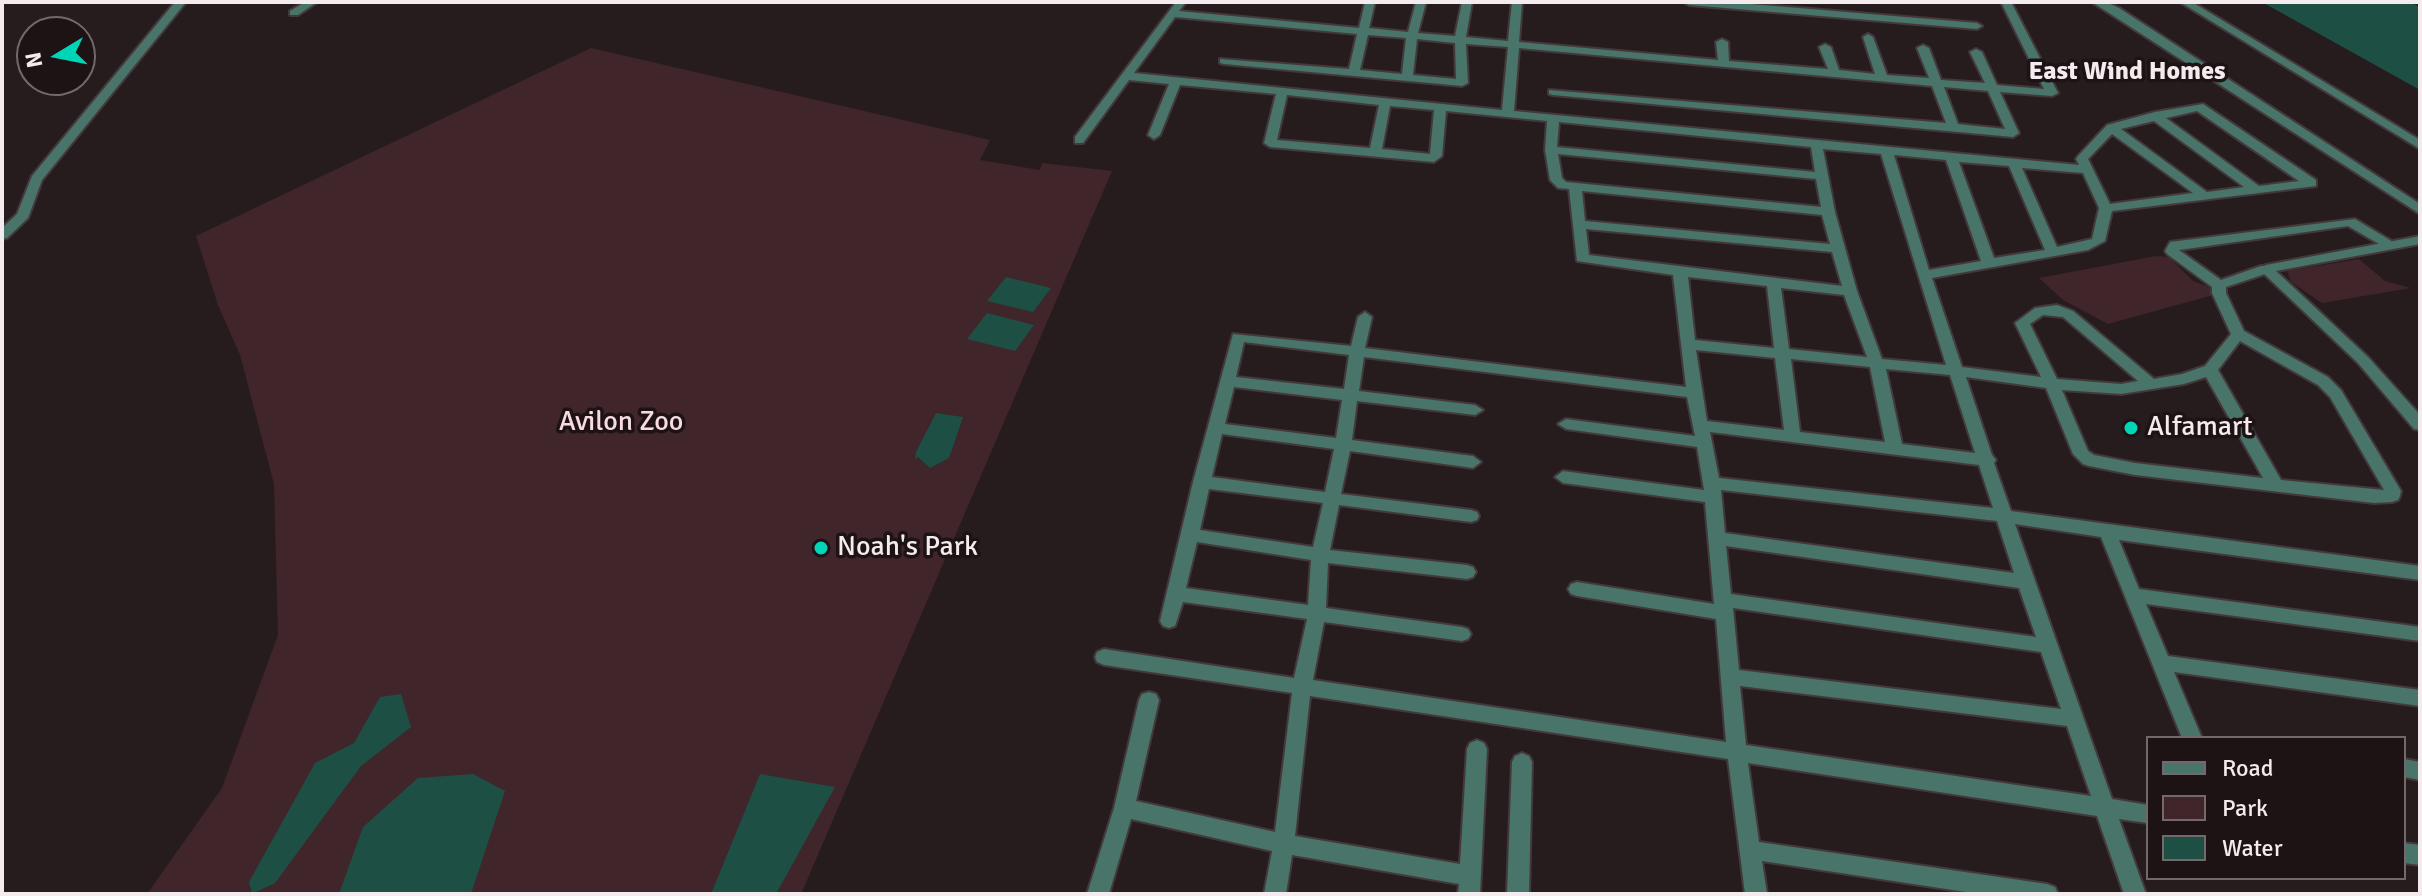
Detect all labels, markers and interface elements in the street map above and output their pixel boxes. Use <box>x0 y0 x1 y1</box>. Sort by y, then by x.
north arrow <box>16 16 96 96</box>
text: N <box>19 50 48 70</box>
district label: East Wind Homes <box>2028 56 2226 88</box>
park label: Avilon Zoo <box>559 406 683 440</box>
place label: Alfamart <box>2147 411 2253 445</box>
marker: Alfamart <box>2122 419 2140 437</box>
place label: Noah's Park <box>837 531 978 565</box>
marker: Noah's Park <box>812 539 830 557</box>
legend <box>2146 736 2406 880</box>
text: Road <box>2222 753 2273 783</box>
text: Park <box>2222 793 2268 823</box>
text: Water <box>2222 833 2282 863</box>

